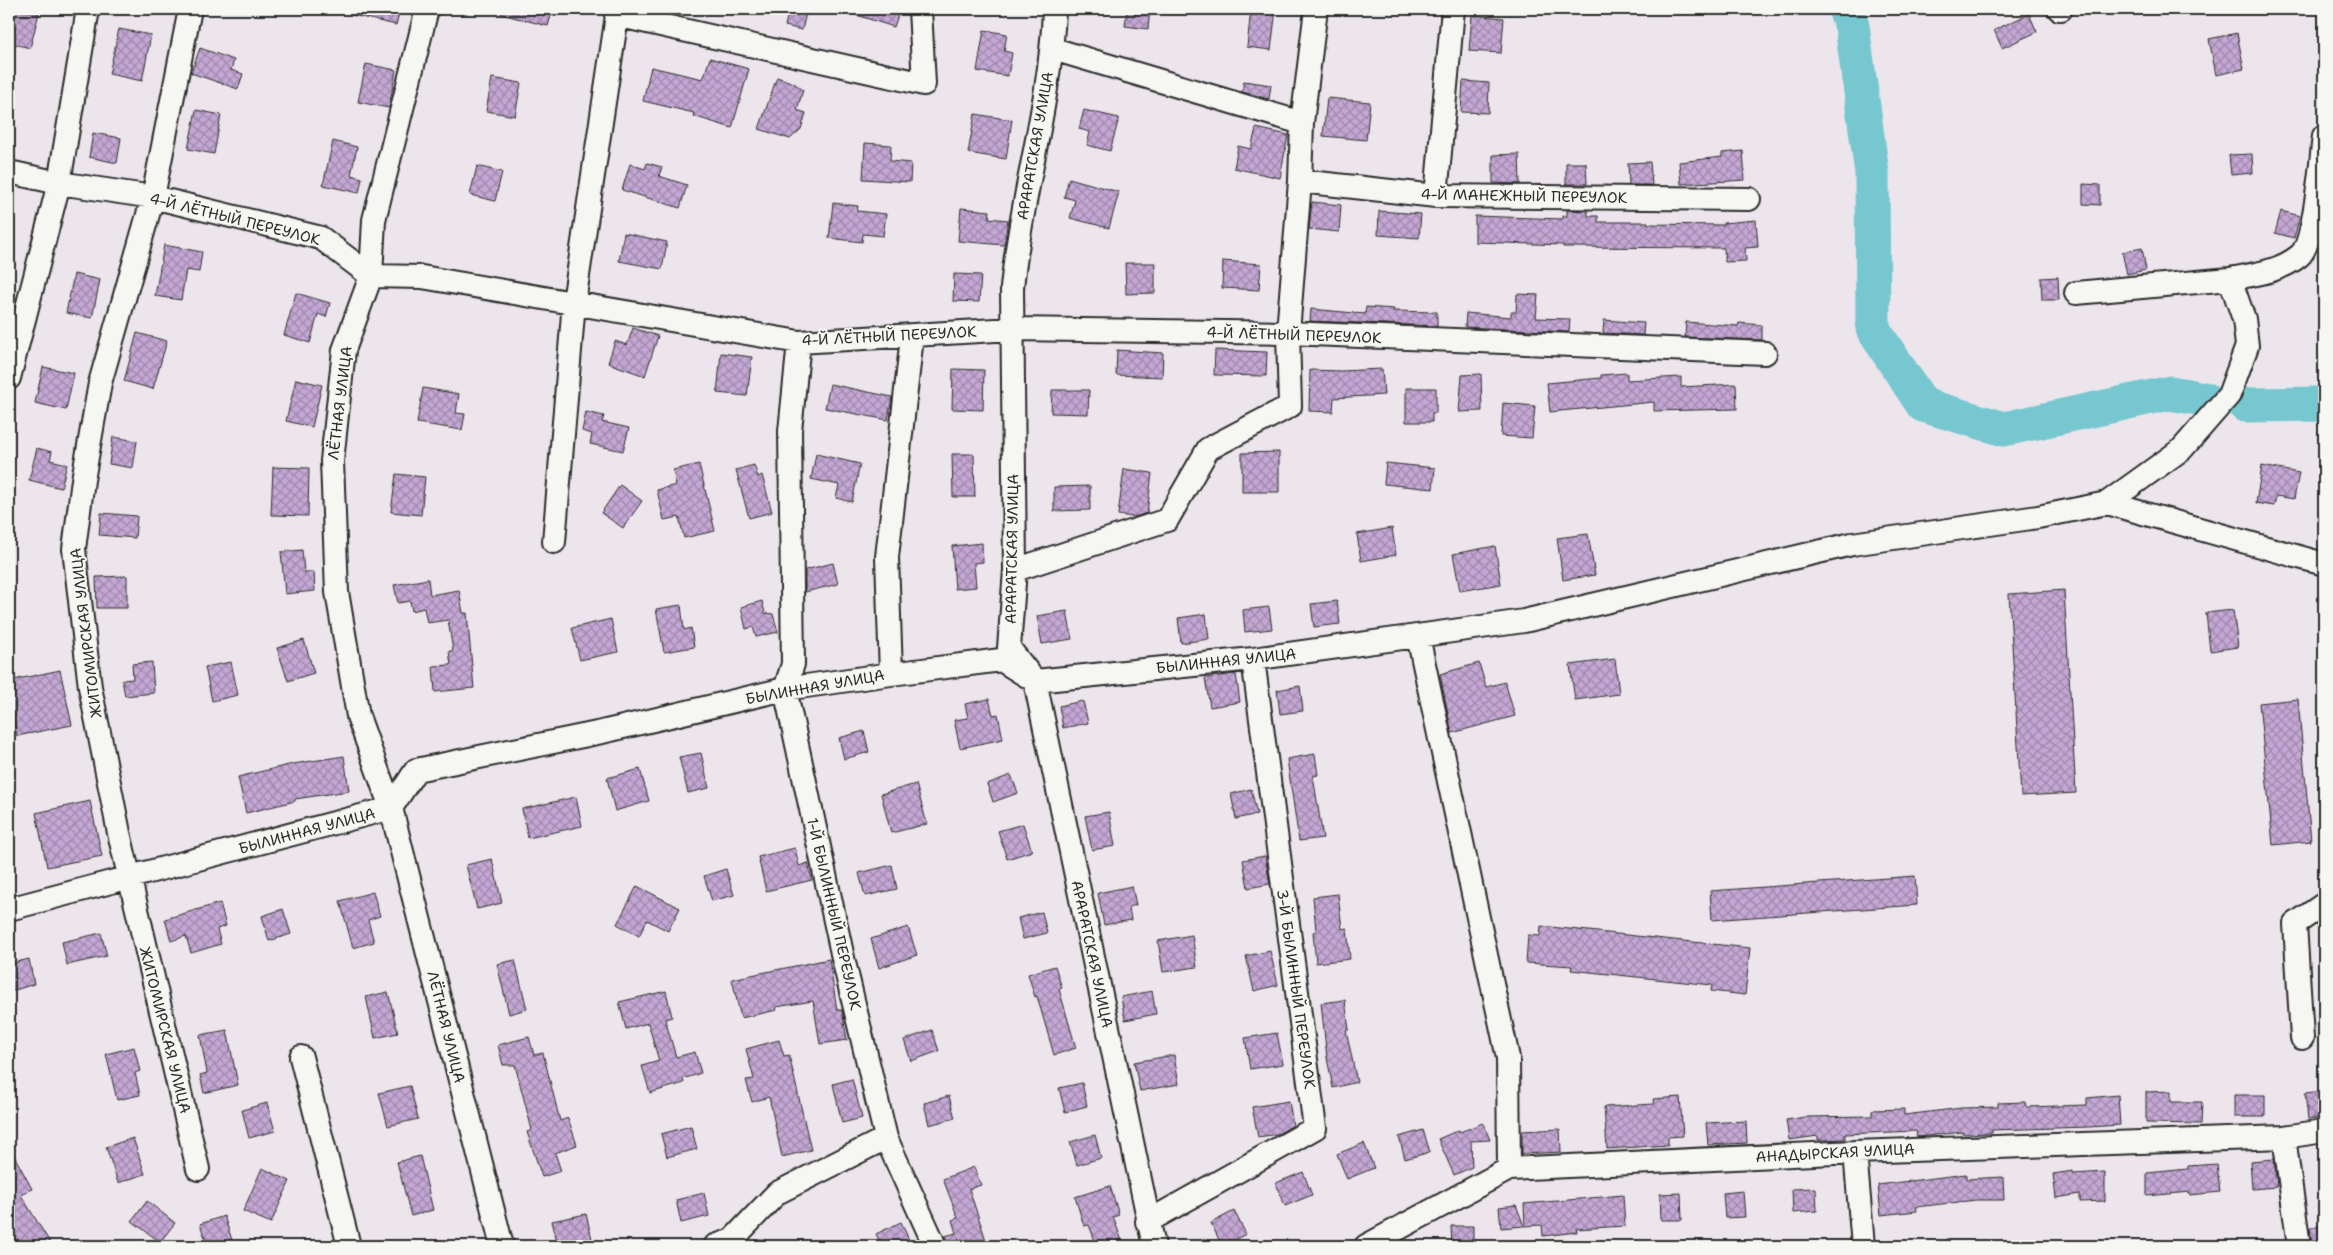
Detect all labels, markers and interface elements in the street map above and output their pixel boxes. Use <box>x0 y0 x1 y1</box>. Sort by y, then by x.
street label: АРАРАТСКАЯ УЛИЦА <box>1012 70 1058 222</box>
street label: 4-Й МАНЕЖНЫЙ ПЕРЕУЛОК <box>1420 183 1628 208</box>
street label: 4-Й ЛЁТНЫЙ ПЕРЕУЛОК <box>147 187 323 250</box>
street label: 4-Й ЛЁТНЫЙ ПЕРЕУЛОК <box>801 320 977 351</box>
street label: 4-Й ЛЁТНЫЙ ПЕРЕУЛОК <box>1206 321 1382 348</box>
street label: ЛЁТНАЯ УЛИЦА <box>323 345 357 461</box>
street label: АРАРАТСКАЯ УЛИЦА <box>1001 474 1023 624</box>
street label: ЖИТОМИРСКАЯ УЛИЦА <box>66 547 106 719</box>
street label: БЫЛИННАЯ УЛИЦА <box>1155 644 1297 678</box>
street label: БЫЛИННАЯ УЛИЦА <box>744 665 886 709</box>
street label: БЫЛИННАЯ УЛИЦА <box>236 803 378 859</box>
street label: 1-Й БЫЛИННЫЙ ПЕРЕУЛОК <box>802 816 867 1013</box>
street label: АРАРАТСКАЯ УЛИЦА <box>1067 878 1117 1030</box>
street label: 3-Й БЫЛИННЫЙ ПЕРЕУЛОК <box>1272 888 1321 1090</box>
street label: ЖИТОМИРСКАЯ УЛИЦА <box>135 945 195 1116</box>
street label: ЛЁТНАЯ УЛИЦА <box>422 969 470 1085</box>
street label: АНАДЫРСКАЯ УЛИЦА <box>1755 1139 1915 1167</box>

